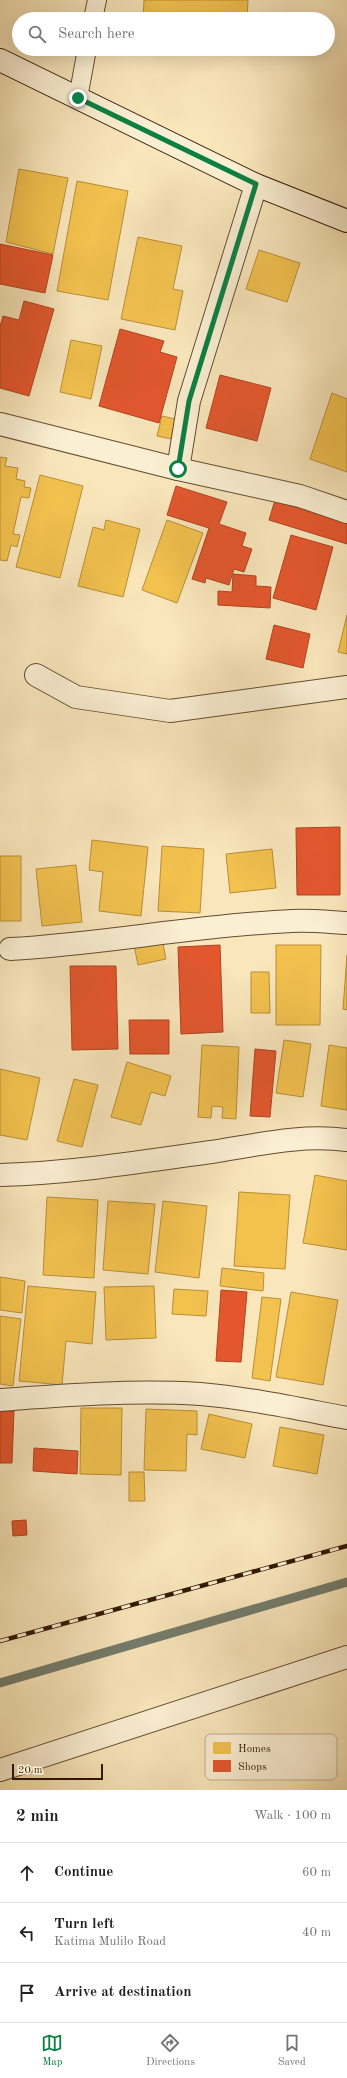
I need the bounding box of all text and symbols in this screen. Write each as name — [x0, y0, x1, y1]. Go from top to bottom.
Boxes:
search box — [12, 12, 335, 56]
icon: search — [26, 23, 48, 45]
text: Search here — [58, 27, 135, 42]
route end — [69, 89, 87, 107]
route start — [169, 460, 187, 478]
legend — [205, 1734, 337, 1780]
text: Homes — [238, 1744, 271, 1755]
scale bar — [12, 1762, 103, 1781]
text: Shops — [238, 1762, 267, 1773]
text: 20 m — [18, 1765, 43, 1776]
text: 2 min — [16, 1808, 59, 1825]
text: Walk · 100 m — [254, 1809, 331, 1822]
icon: ahead — [16, 1862, 38, 1884]
text: Continue — [54, 1865, 113, 1880]
text: 60 m — [302, 1866, 331, 1879]
text: Turn left — [54, 1917, 114, 1932]
icon: left — [16, 1922, 38, 1944]
text: 40 m — [302, 1926, 331, 1939]
text: Katima Mulilo Road — [54, 1935, 166, 1948]
icon: arrive — [16, 1982, 38, 2004]
text: Arrive at destination — [54, 1985, 192, 2000]
tab: Map — [41, 2032, 63, 2070]
tab: Directions — [146, 2032, 195, 2070]
tab: Saved — [278, 2032, 306, 2070]

